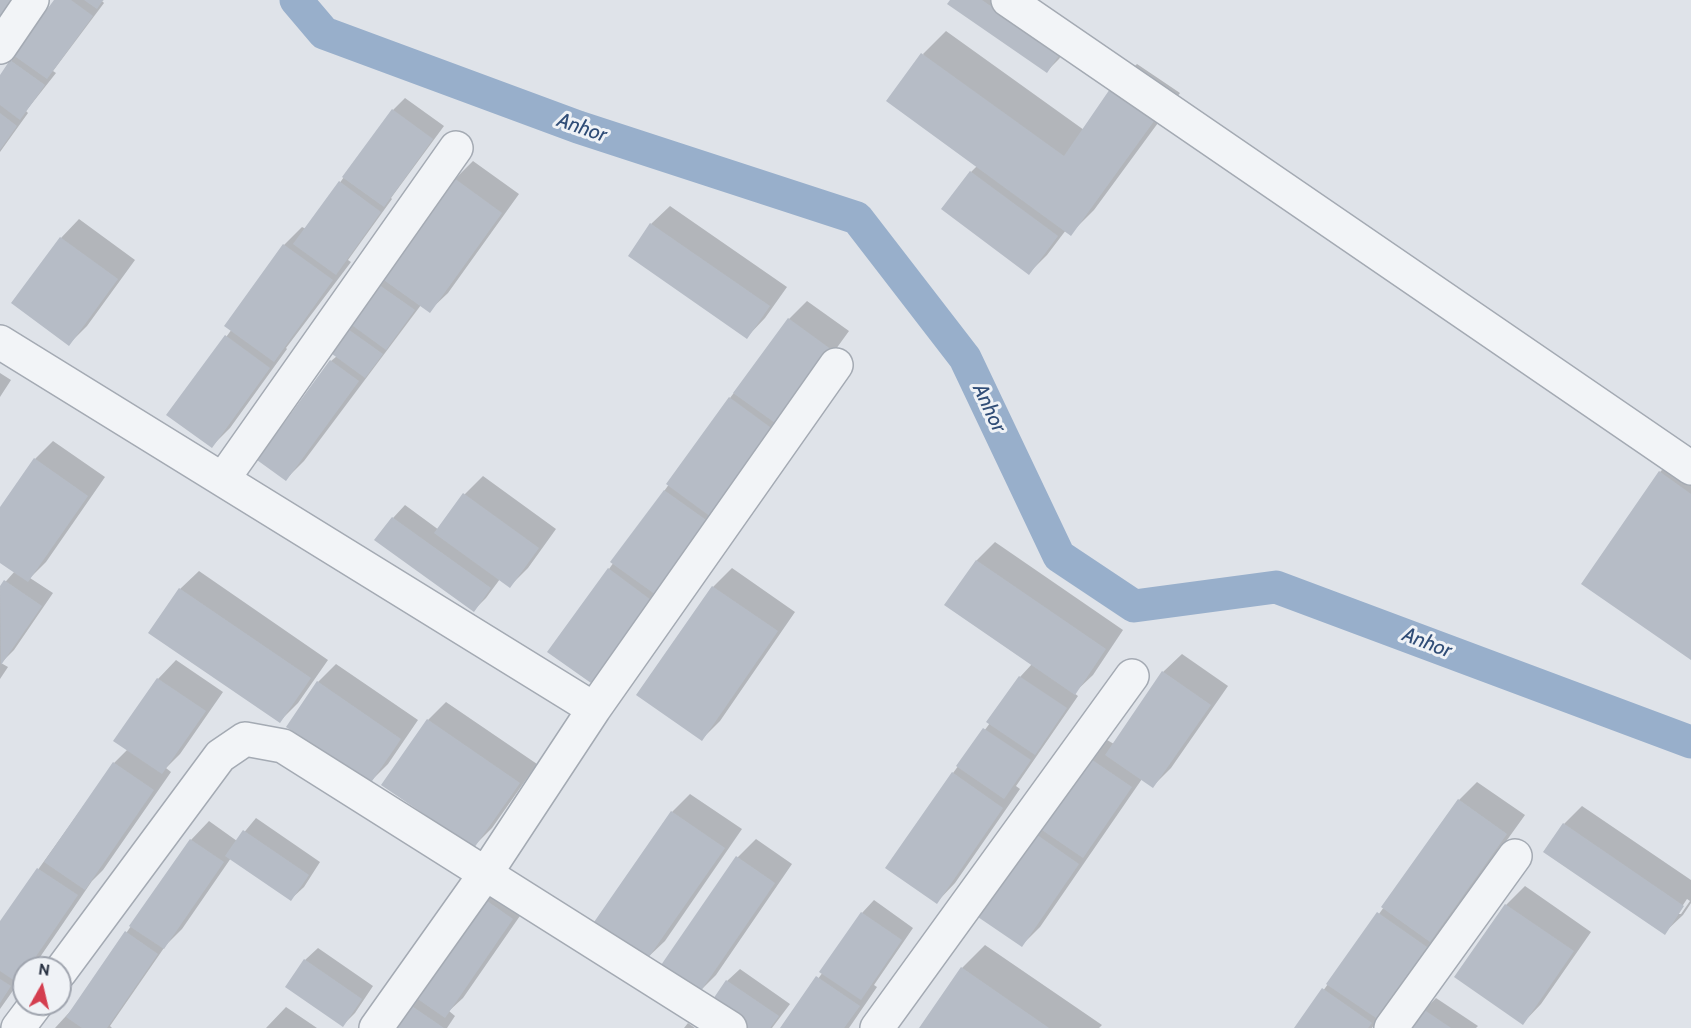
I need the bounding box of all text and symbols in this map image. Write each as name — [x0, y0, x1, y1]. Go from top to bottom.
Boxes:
water label: Anhor — [554, 108, 610, 148]
water label: Anhor — [967, 380, 1011, 436]
water label: Anhor — [1399, 622, 1455, 664]
north arrow — [12, 956, 72, 1016]
text: N — [37, 959, 51, 980]

